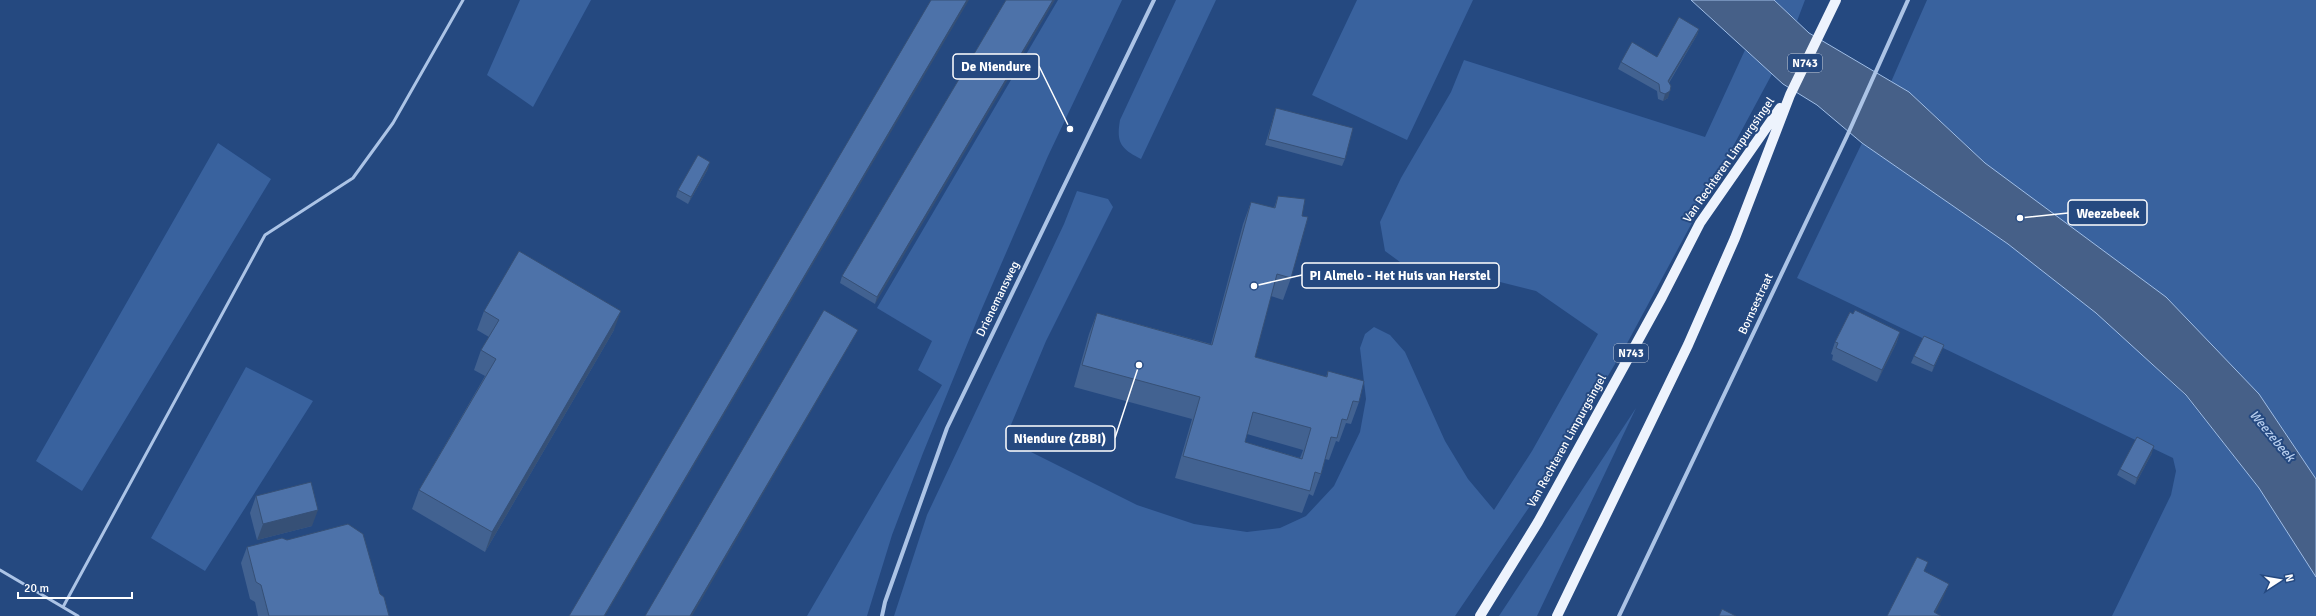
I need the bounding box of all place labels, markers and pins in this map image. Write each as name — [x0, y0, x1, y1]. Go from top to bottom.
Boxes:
callout: De Niendure — [953, 54, 1039, 79]
callout: Weezebeek — [2068, 200, 2147, 225]
callout: PI Almelo - Het Huis van Herstel — [1302, 263, 1499, 288]
callout: Niendure (ZBBI) — [1006, 426, 1115, 451]

